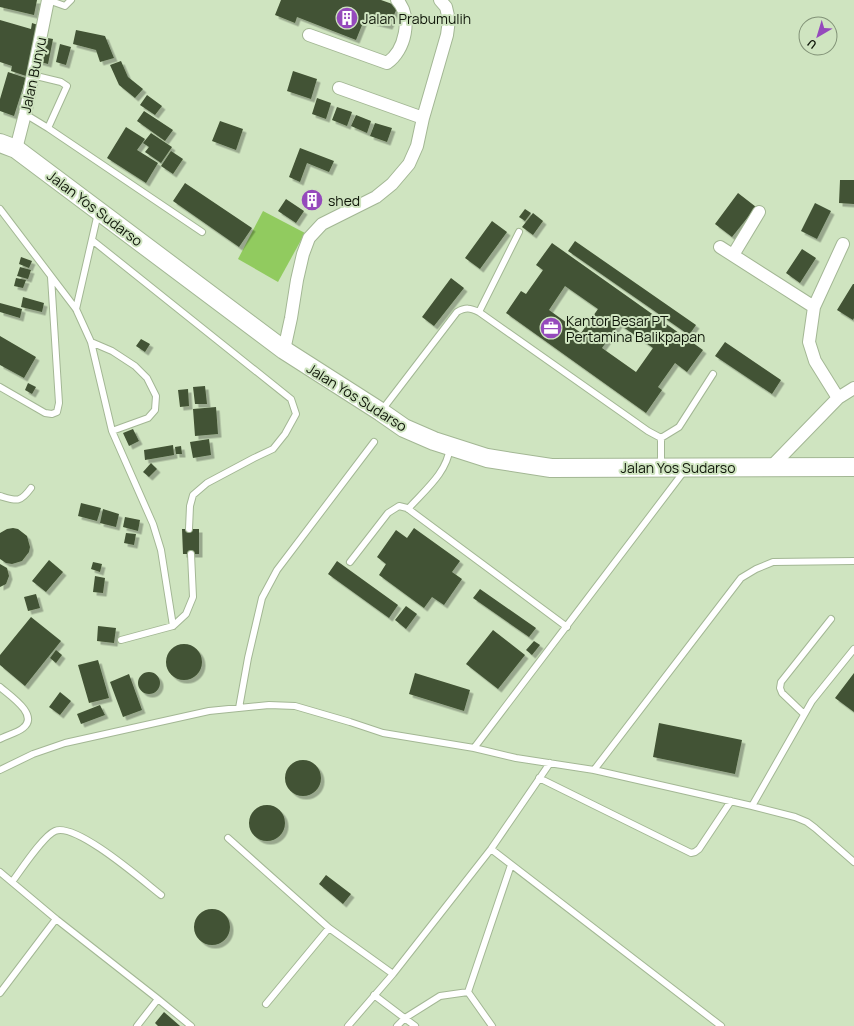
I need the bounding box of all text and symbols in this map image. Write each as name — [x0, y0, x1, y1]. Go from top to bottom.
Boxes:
building icon: Jalan Prabumulih — [334, 5, 360, 31]
place label: Jalan Prabumulih — [362, 9, 471, 28]
north arrow — [798, 16, 838, 56]
street label: Jalan Bunyu — [16, 35, 50, 115]
text: U — [804, 36, 819, 53]
street label: Jalan Yos Sudarso — [43, 166, 147, 250]
building icon: shed — [299, 187, 325, 213]
place label: shed — [328, 191, 360, 210]
place label: Kantor Besar PT Pertamina Balikpapan — [566, 311, 705, 346]
office icon: Kantor Besar PT Pertamina Balikpapan — [538, 315, 564, 341]
street label: Jalan Yos Sudarso — [303, 359, 411, 435]
street label: Jalan Yos Sudarso — [621, 458, 735, 477]

